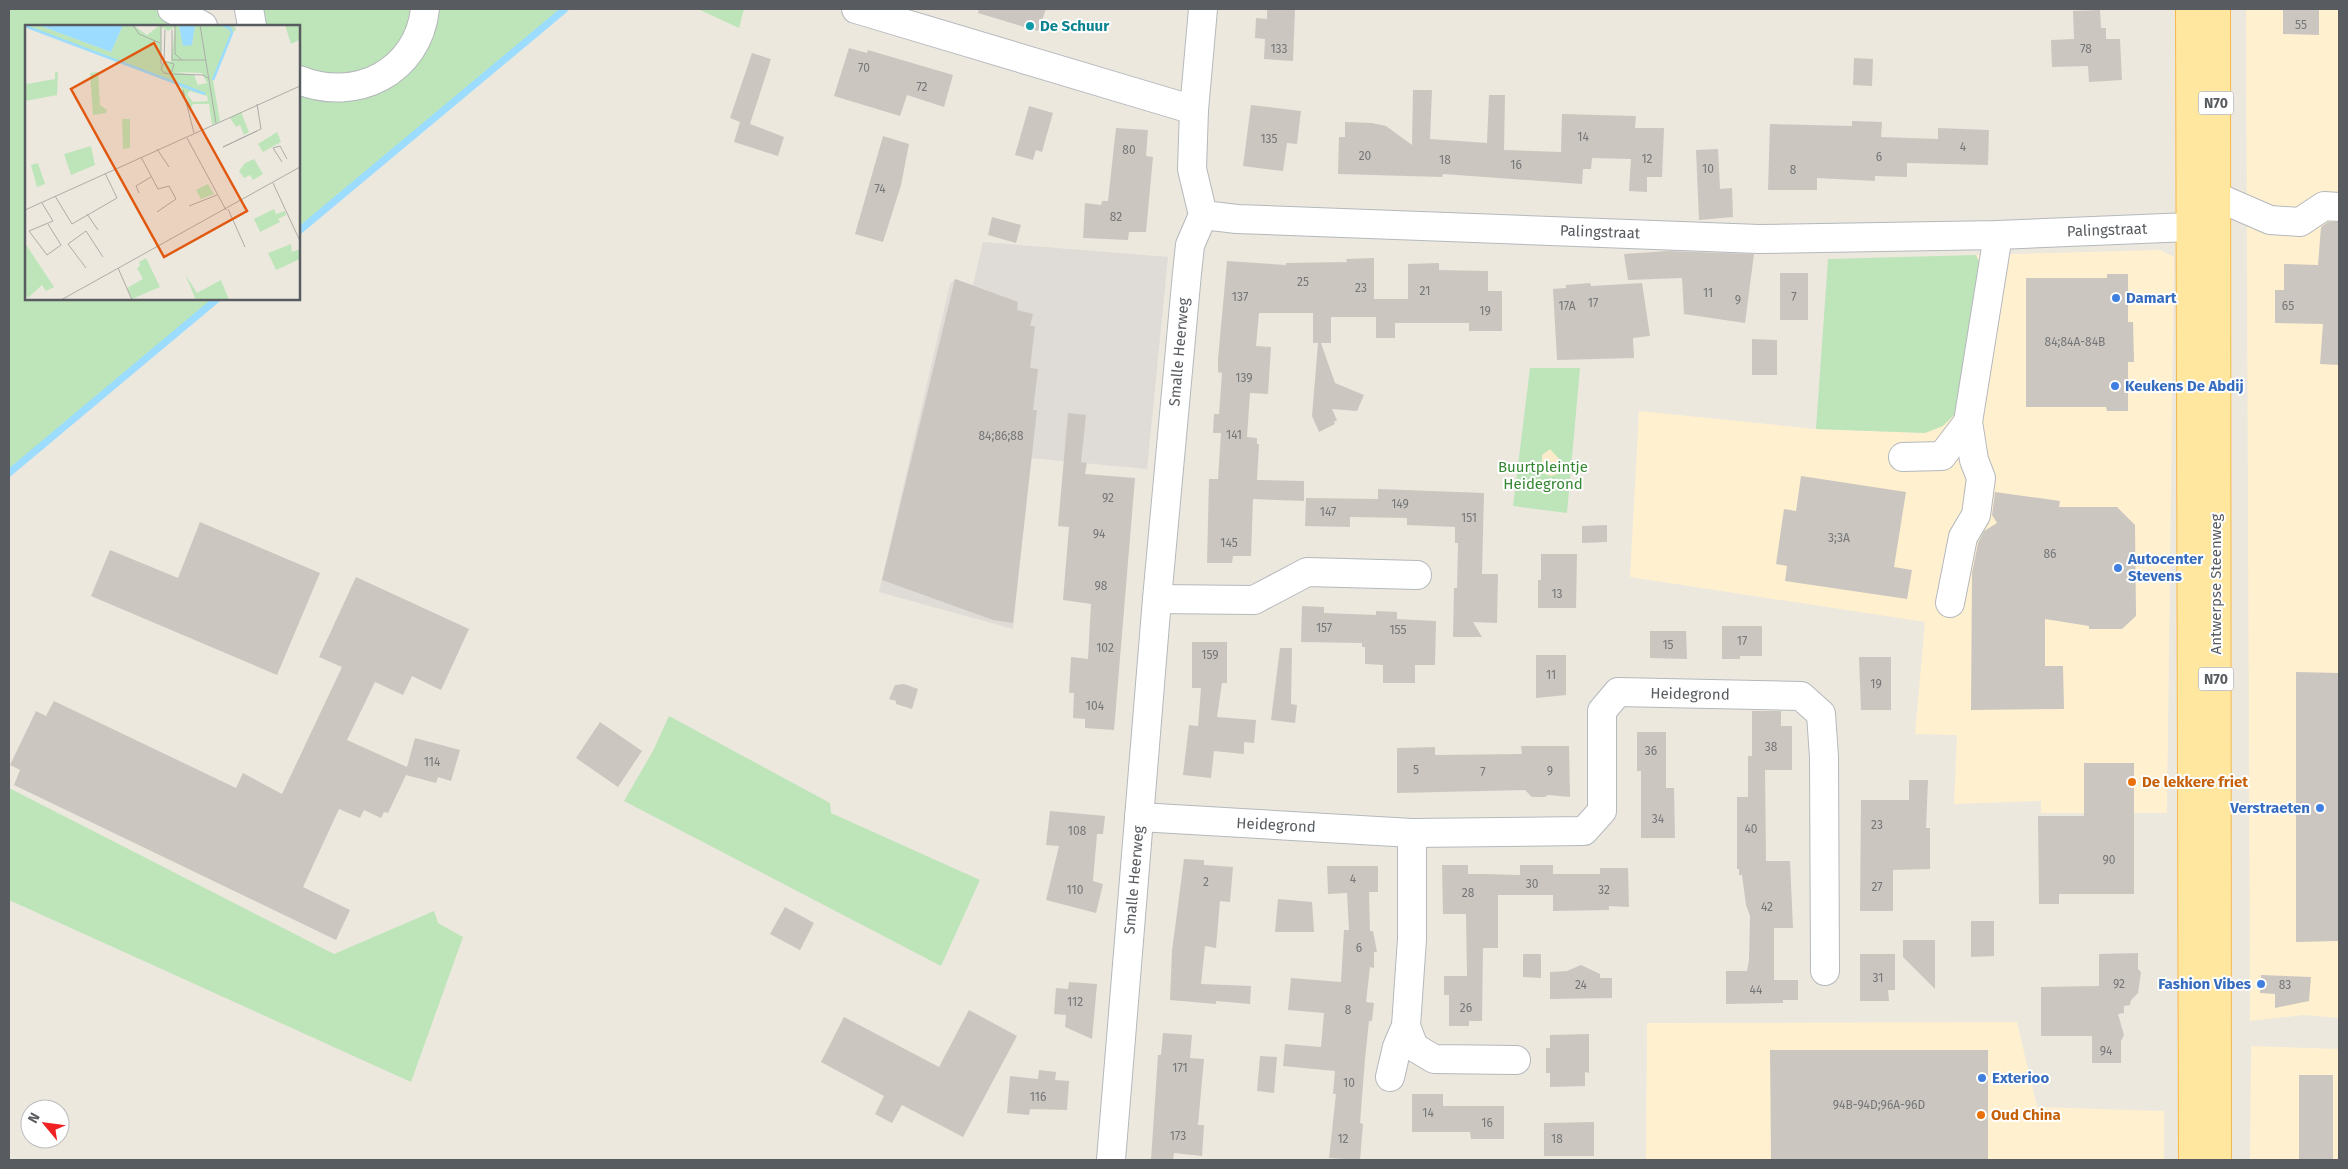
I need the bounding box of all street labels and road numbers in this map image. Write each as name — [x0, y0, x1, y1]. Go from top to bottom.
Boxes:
road number: N70 — [2198, 92, 2234, 115]
street label: Palingstraat — [2067, 220, 2148, 240]
street label: Palingstraat — [1560, 222, 1641, 242]
street label: Smalle Heerweg — [1165, 297, 1193, 407]
street label: Antwerpse Steenweg — [2207, 513, 2225, 654]
road number: N70 — [2198, 668, 2234, 691]
street label: Heidegrond — [1650, 684, 1730, 704]
street label: Heidegrond — [1236, 814, 1316, 836]
street label: Smalle Heerweg — [1120, 825, 1148, 935]

